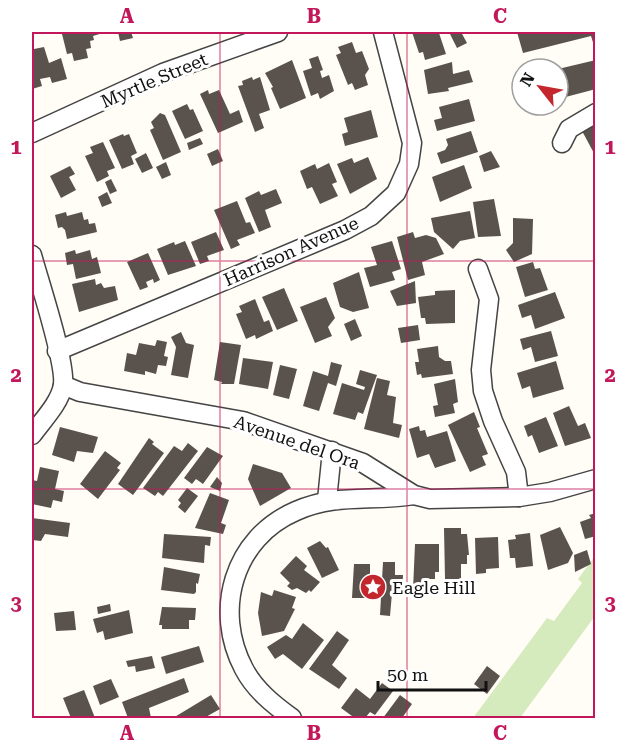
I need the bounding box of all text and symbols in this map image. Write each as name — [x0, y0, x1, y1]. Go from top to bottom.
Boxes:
text: A — [120, 4, 135, 28]
text: B — [307, 4, 321, 28]
text: C — [493, 4, 507, 28]
street label: Myrtle Street — [98, 48, 211, 112]
north arrow — [510, 57, 570, 117]
text: N — [516, 69, 539, 90]
text: 1 — [10, 135, 22, 159]
text: 1 — [604, 135, 616, 159]
street label: Harrison Avenue — [220, 212, 362, 290]
text: 2 — [10, 363, 22, 387]
text: 2 — [604, 363, 616, 387]
street label: Avenue del Ora — [231, 411, 363, 473]
place icon: Eagle Hill — [358, 572, 388, 602]
place label: Eagle Hill — [392, 577, 476, 598]
text: 3 — [10, 591, 22, 615]
text: 3 — [604, 591, 616, 615]
scale bar — [378, 654, 486, 692]
text: 50 m — [387, 664, 428, 685]
text: A — [120, 721, 135, 745]
text: B — [307, 721, 321, 745]
text: C — [493, 721, 507, 745]

